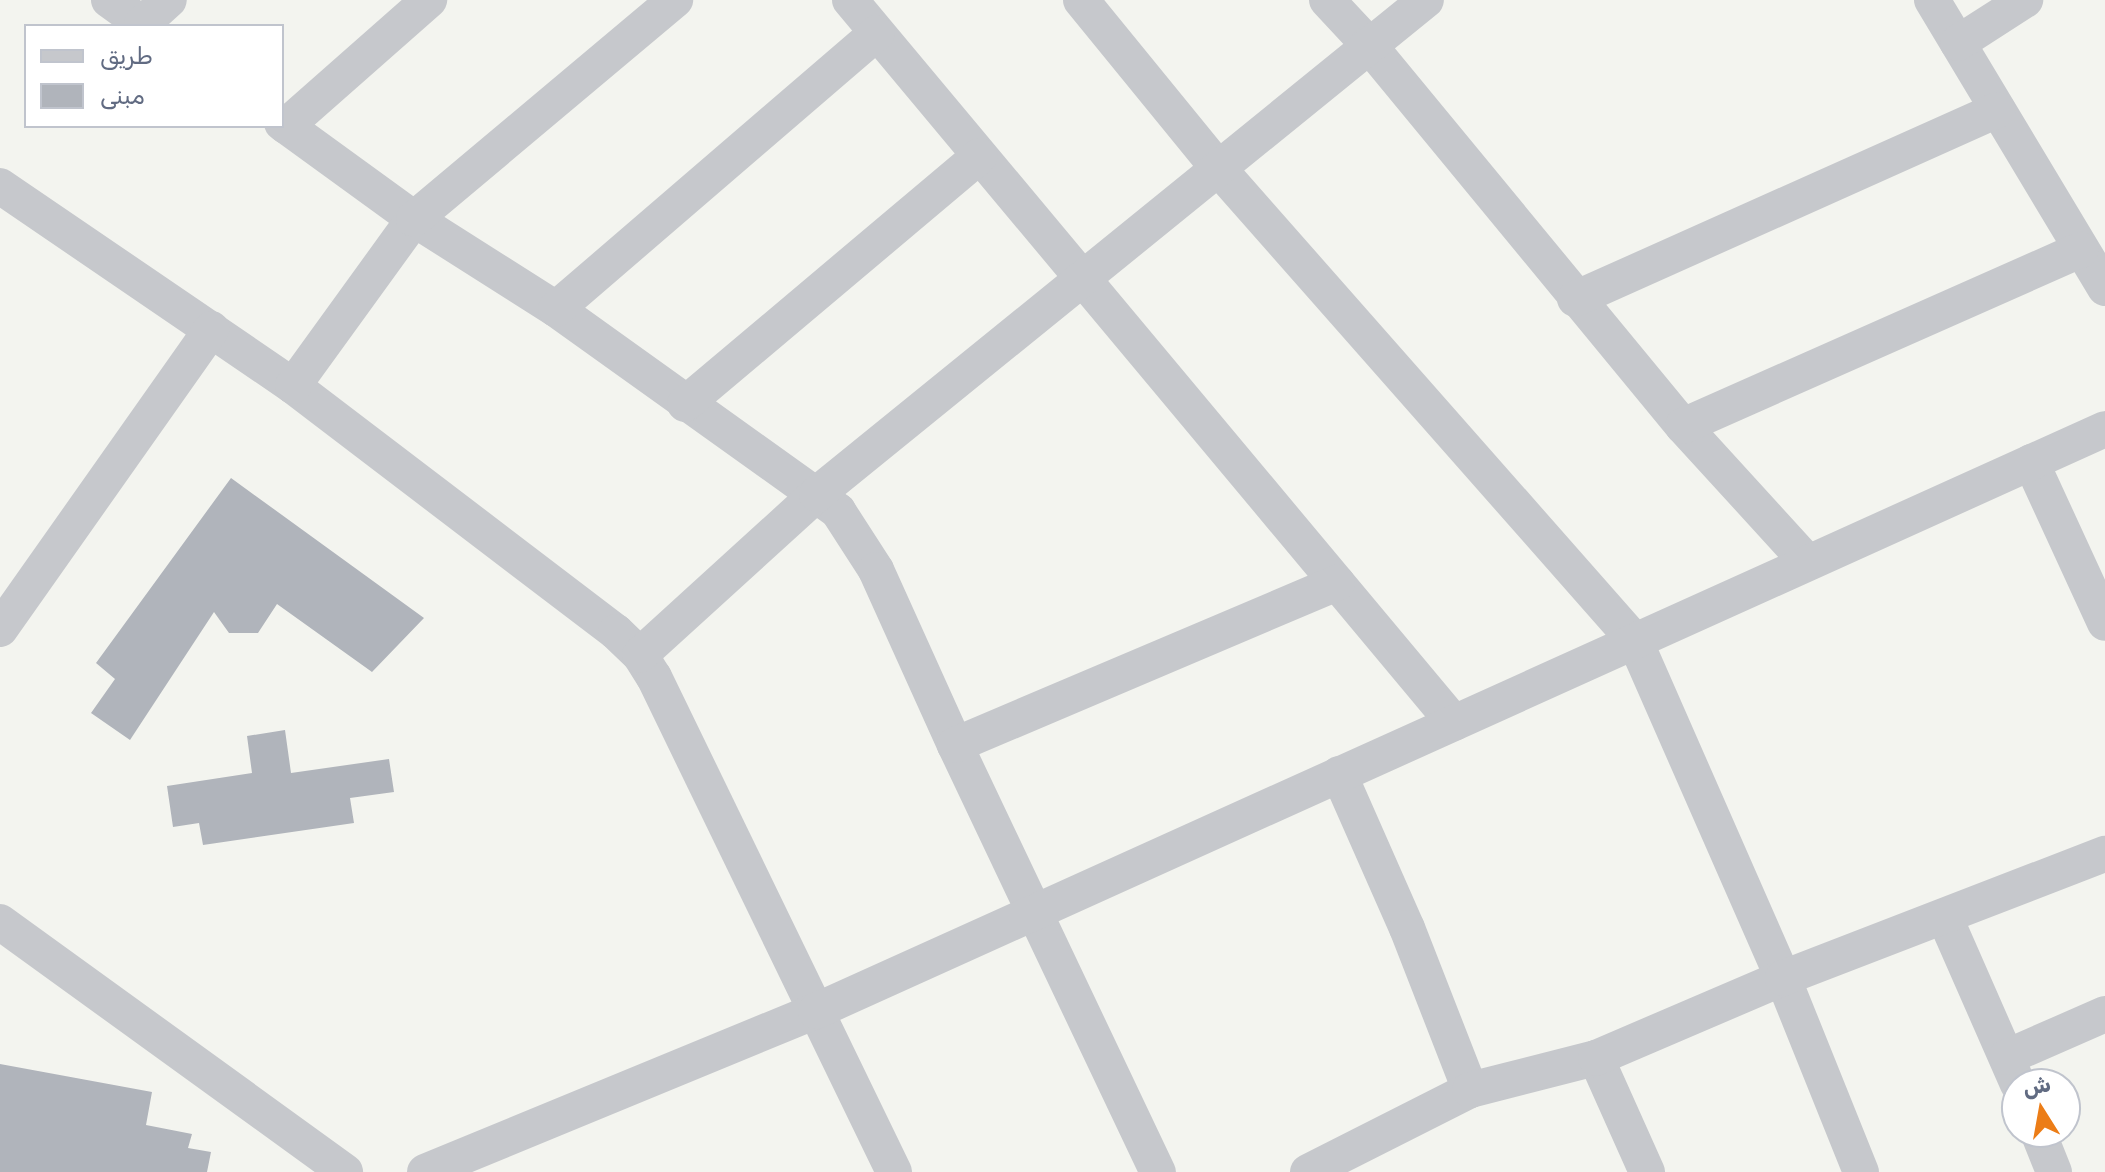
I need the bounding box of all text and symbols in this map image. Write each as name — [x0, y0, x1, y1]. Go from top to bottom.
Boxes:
legend — [24, 24, 284, 128]
text: طريق — [100, 42, 153, 70]
text: مبنى — [100, 82, 145, 110]
north arrow — [2001, 1068, 2081, 1148]
text: ش — [2020, 1070, 2053, 1102]

